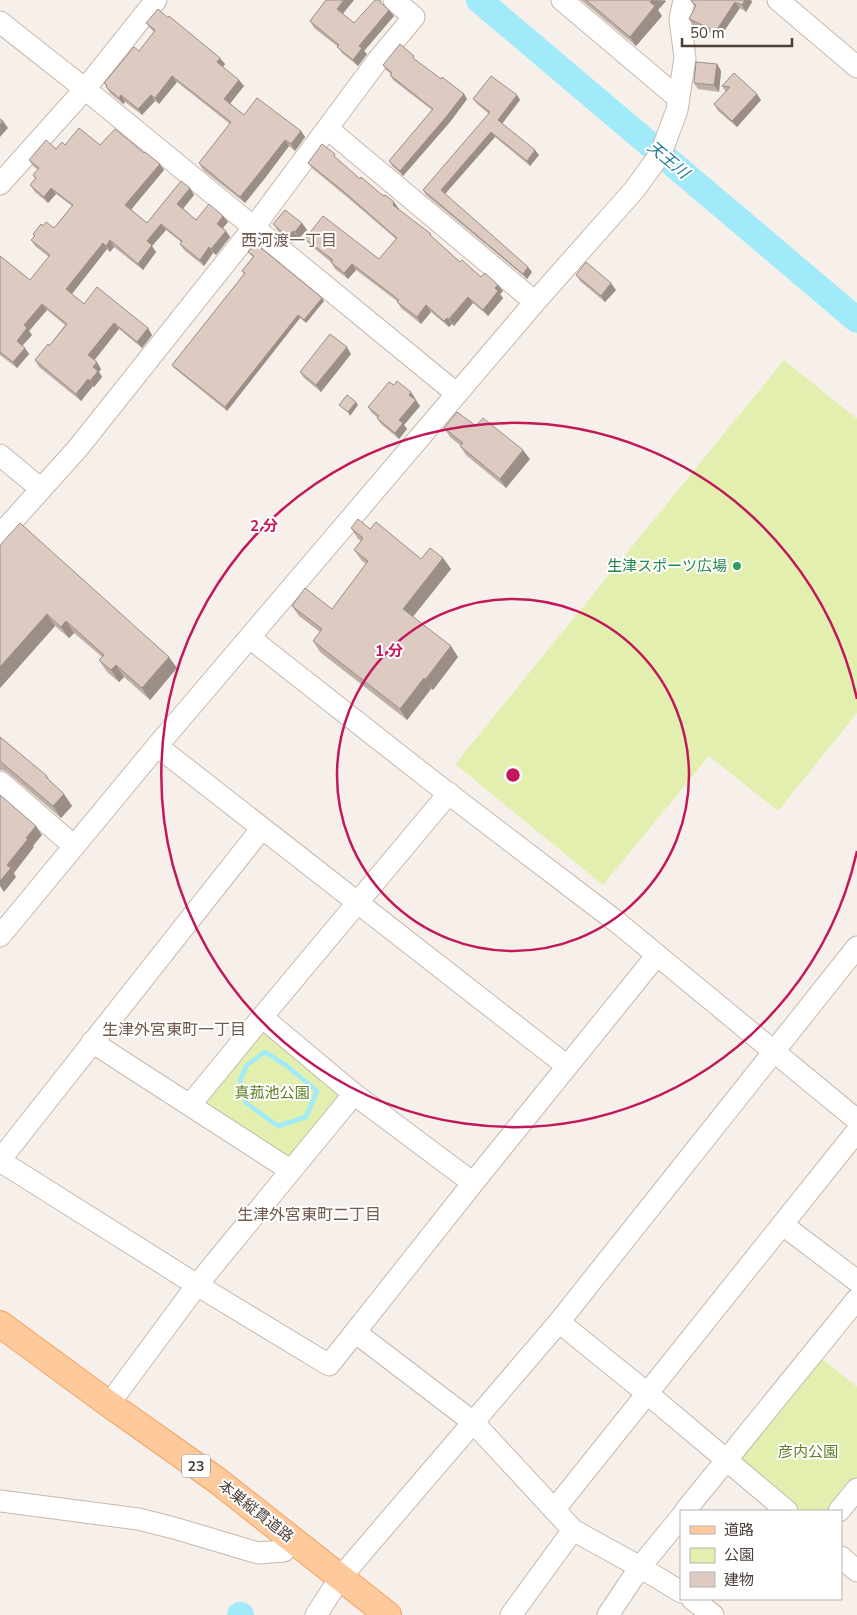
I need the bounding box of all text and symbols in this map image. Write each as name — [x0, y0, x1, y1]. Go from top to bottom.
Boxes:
scale bar — [682, 15, 792, 47]
text: 50 m — [690, 23, 725, 43]
water label: 天王川 — [643, 136, 695, 185]
district label: 西河渡一丁目 — [241, 230, 337, 252]
text: 2 分 — [250, 516, 278, 536]
place label: 生津スポーツ広場 — [607, 556, 727, 576]
marker: 生津スポーツ広場 — [731, 560, 743, 572]
text: 1 分 — [375, 641, 403, 661]
centre of rings — [504, 766, 522, 784]
district label: 生津外宮東町一丁目 — [102, 1019, 246, 1041]
park label: 真菰池公園 — [234, 1083, 310, 1103]
district label: 生津外宮東町二丁目 — [237, 1204, 381, 1226]
park label: 彦内公園 — [778, 1442, 838, 1462]
road number: 23 — [182, 1454, 210, 1478]
street label: 本巣縦貫道路 — [214, 1475, 298, 1547]
legend — [680, 1510, 842, 1600]
text: 道路 — [724, 1520, 754, 1540]
text: 公園 — [724, 1545, 754, 1565]
text: 建物 — [724, 1570, 754, 1590]

